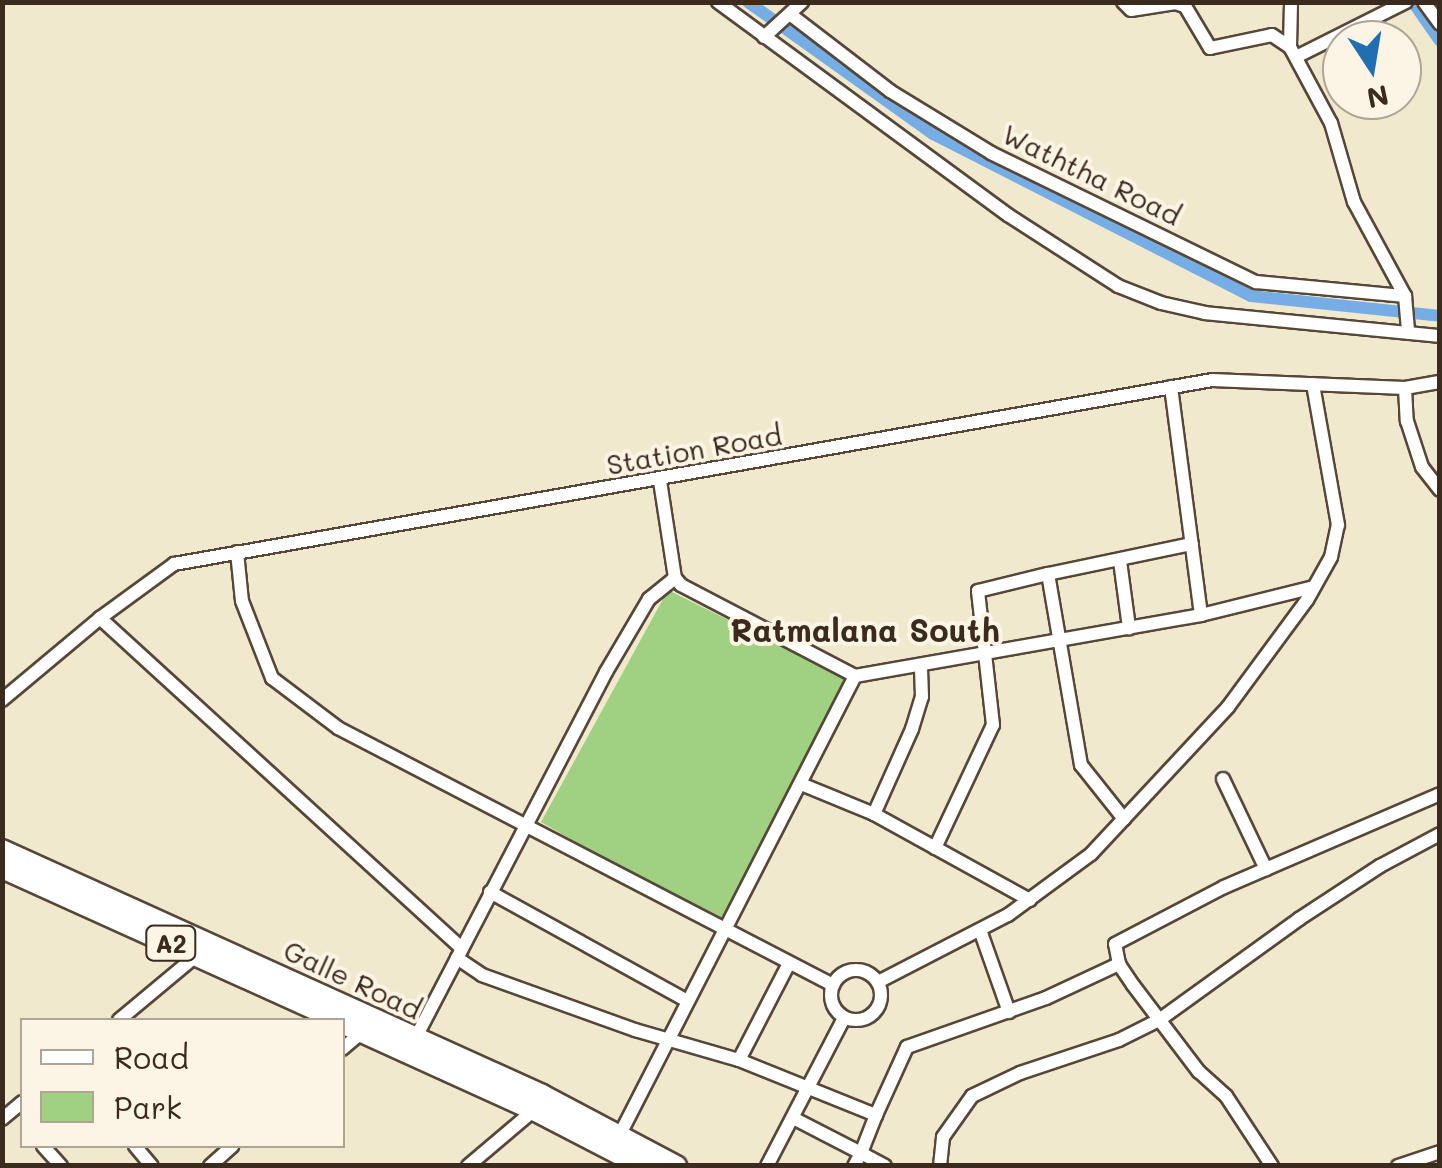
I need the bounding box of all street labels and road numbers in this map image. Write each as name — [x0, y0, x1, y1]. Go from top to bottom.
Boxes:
street label: Waththa Road — [997, 116, 1187, 232]
street label: Station Road — [604, 417, 784, 481]
road number: A2 — [144, 923, 198, 963]
street label: Galle Road — [279, 932, 427, 1026]

